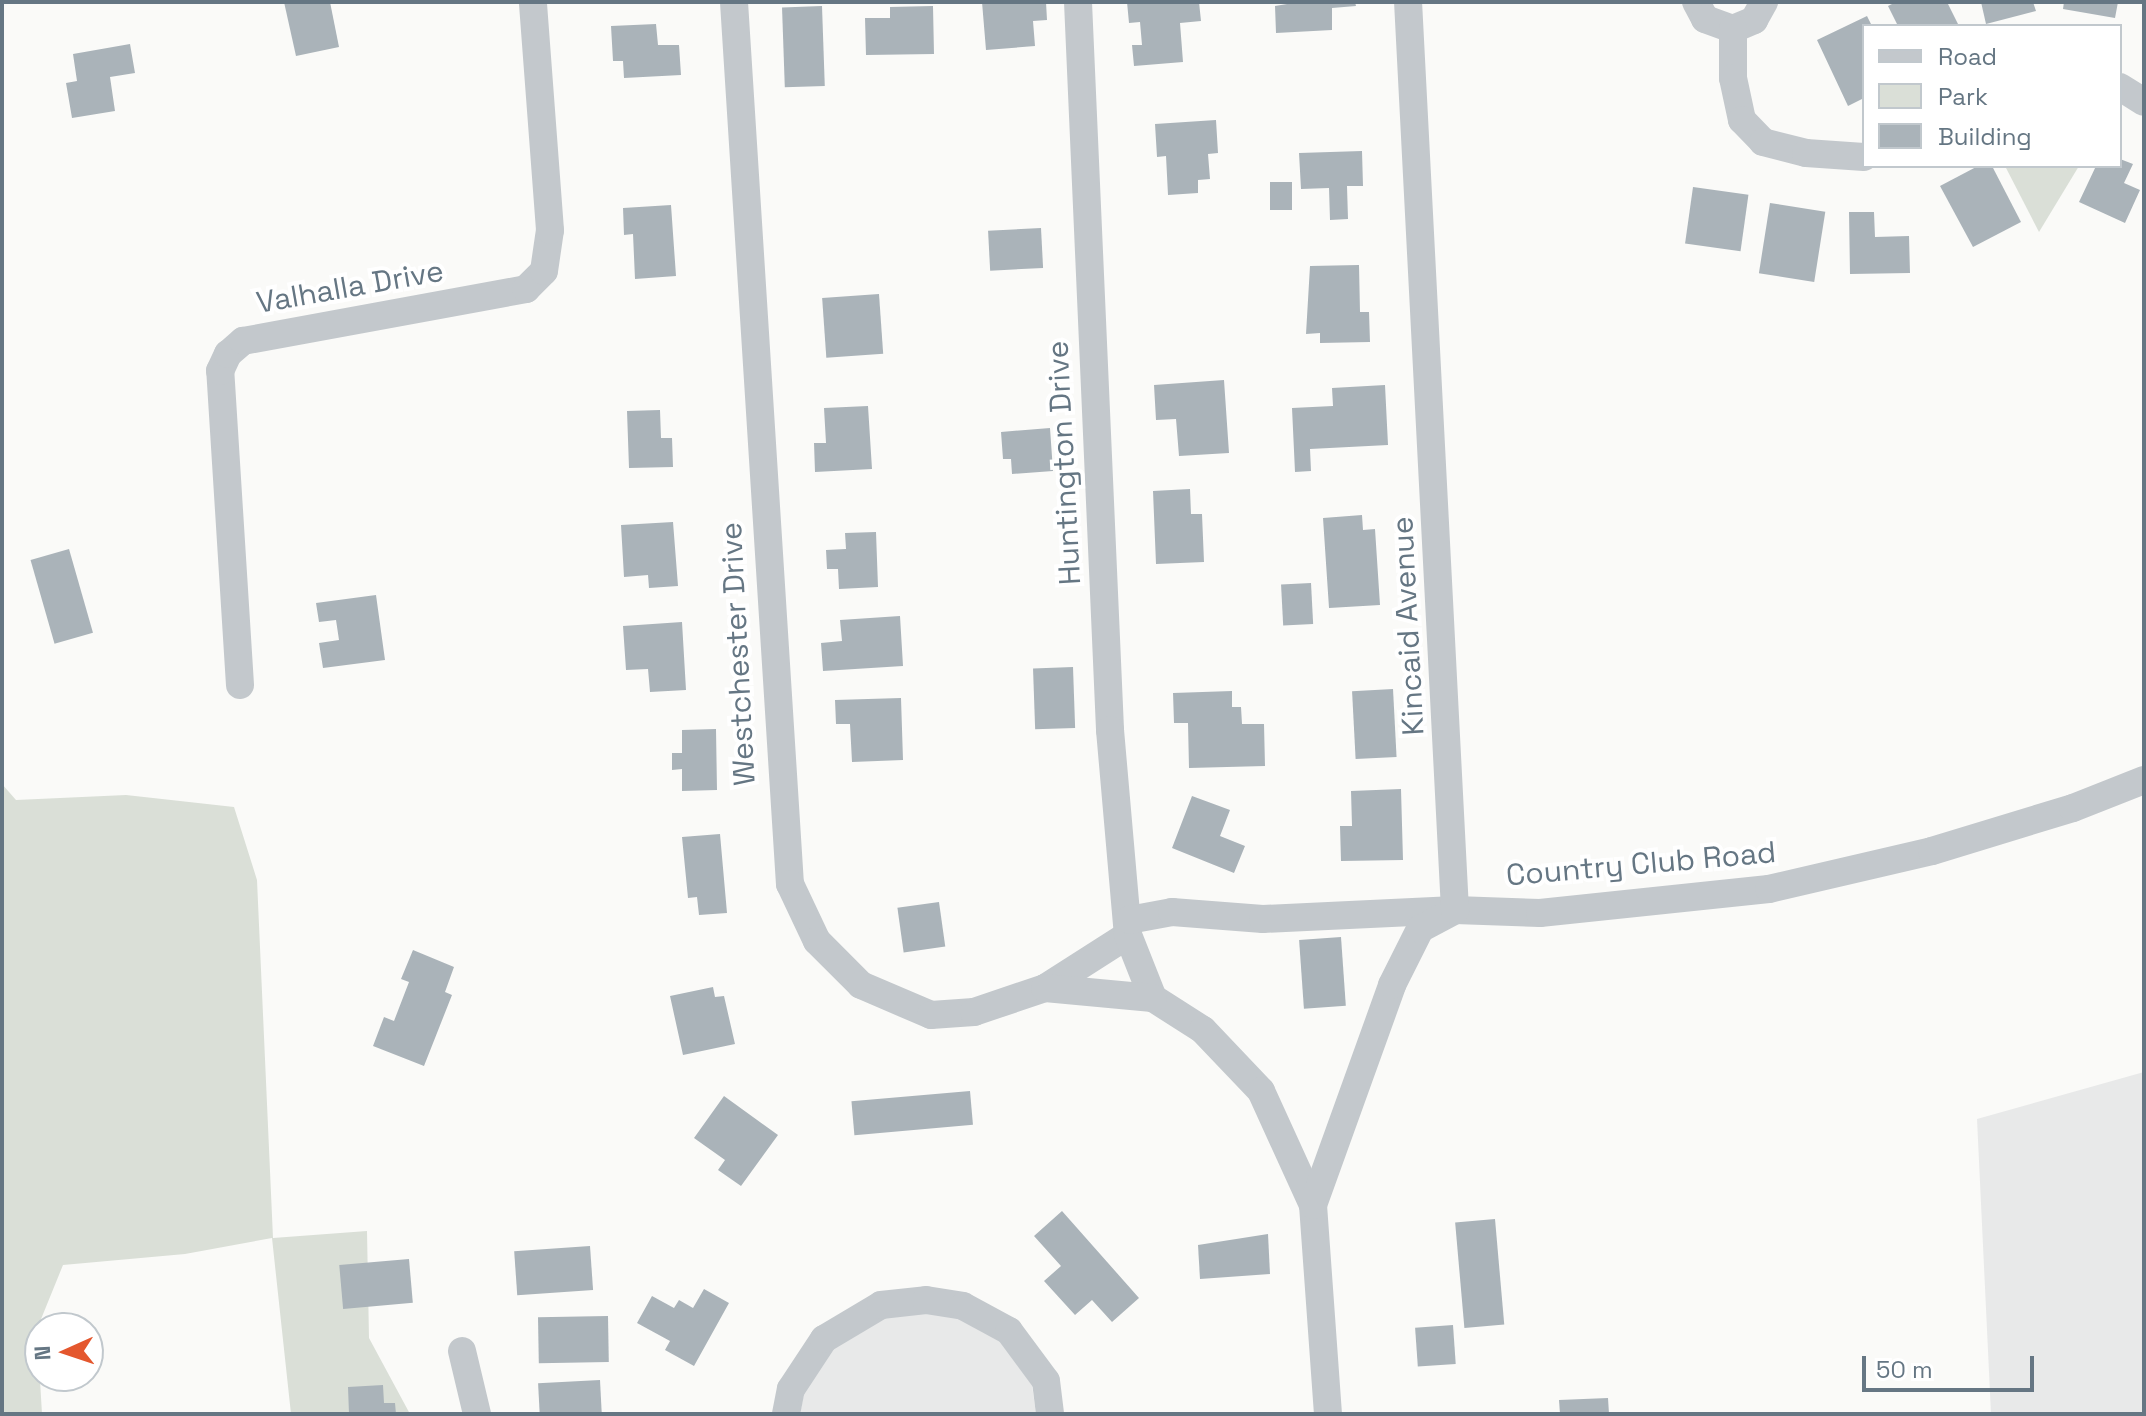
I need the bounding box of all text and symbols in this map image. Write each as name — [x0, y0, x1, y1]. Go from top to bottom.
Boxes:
legend — [1862, 24, 2122, 168]
text: Road — [1938, 41, 1997, 72]
text: Park — [1938, 81, 1988, 112]
text: Building — [1938, 121, 2032, 152]
street label: Valhalla Drive — [254, 253, 446, 321]
street label: Huntington Drive — [1040, 340, 1088, 586]
street label: Kincaid Avenue — [1384, 515, 1432, 737]
street label: Westchester Drive — [713, 521, 763, 787]
street label: Country Club Road — [1504, 834, 1778, 894]
north arrow — [24, 1312, 104, 1392]
scale bar — [1866, 1340, 2038, 1390]
text: N — [28, 1345, 56, 1361]
text: 50 m — [1876, 1354, 1933, 1385]

